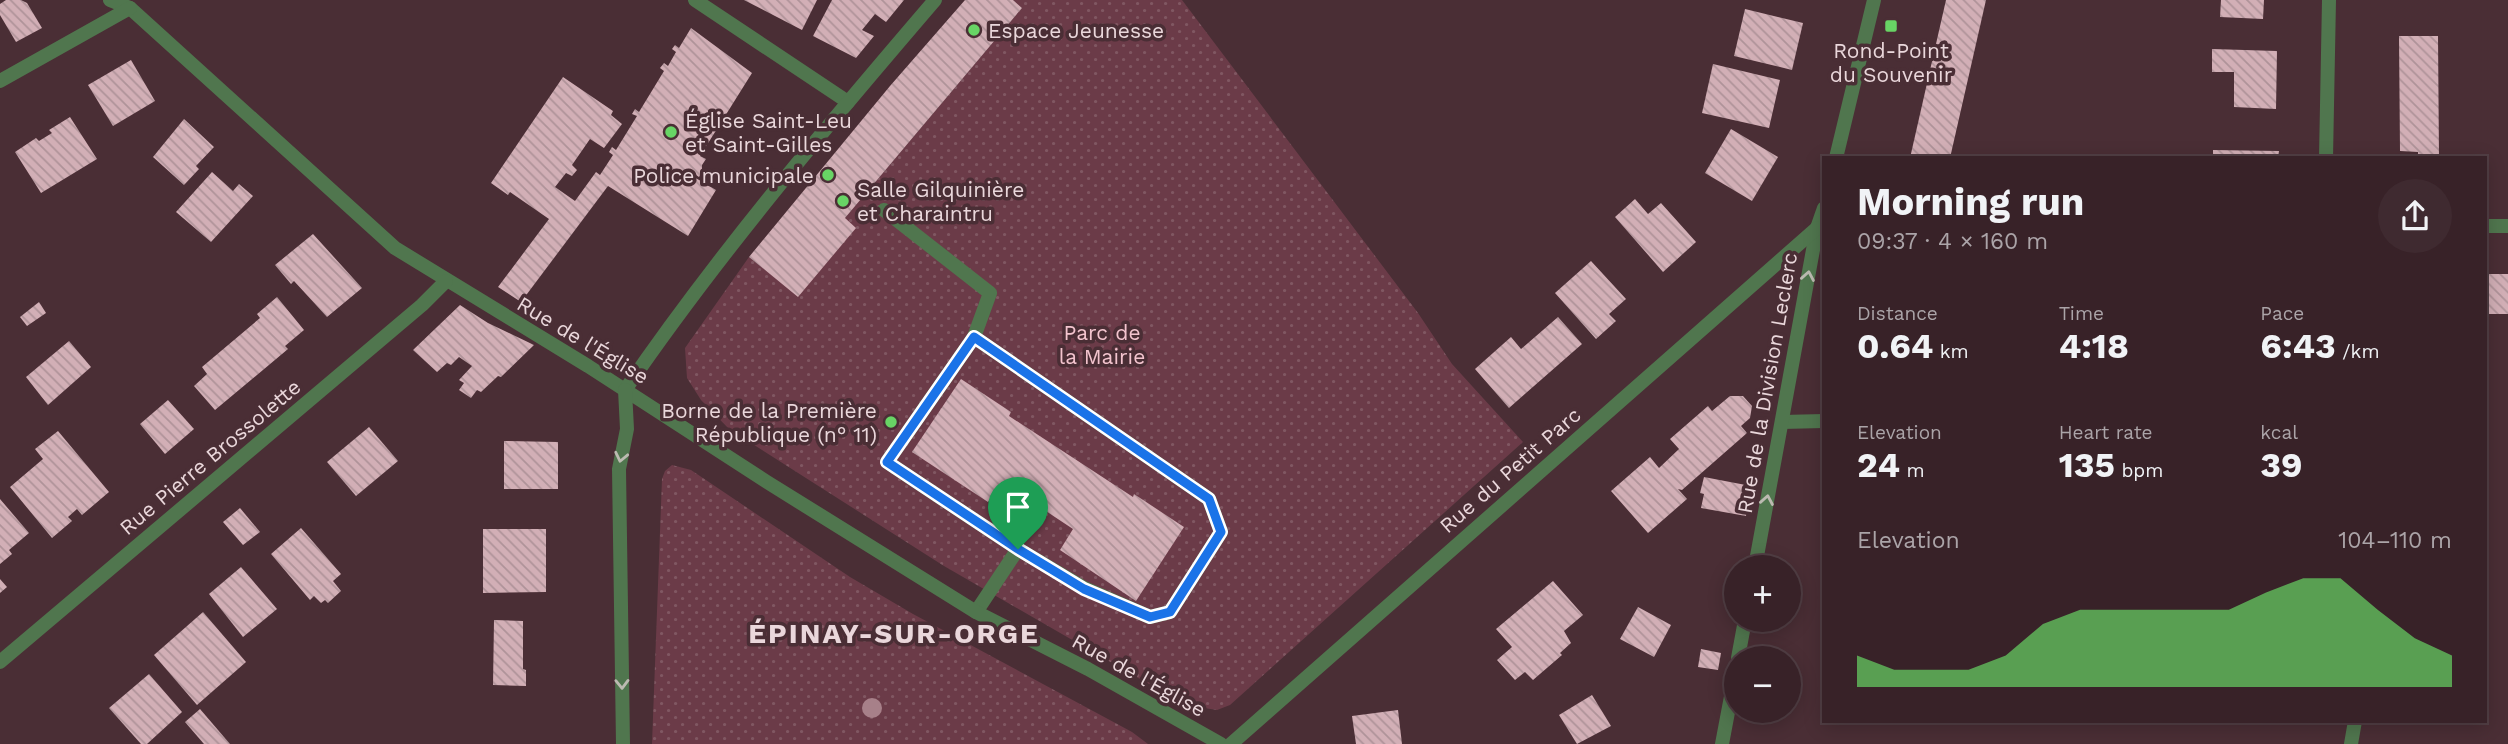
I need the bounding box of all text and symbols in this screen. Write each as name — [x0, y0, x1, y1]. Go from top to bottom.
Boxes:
place label: Espace Jeunesse — [988, 18, 1164, 43]
marker: Rond-Point du Souvenir — [1883, 18, 1899, 34]
marker: Espace Jeunesse — [966, 22, 982, 38]
place label: Rond-Point du Souvenir — [1830, 38, 1953, 87]
place label: Église Saint-Leu et Saint-Gilles — [685, 108, 852, 157]
marker: Église Saint-Leu et Saint-Gilles — [663, 124, 679, 140]
place label: Police municipale — [633, 163, 814, 188]
marker: Police municipale — [820, 167, 836, 183]
place label: Salle Gilquinière et Charaintru — [857, 177, 1024, 226]
button: share — [2378, 179, 2452, 253]
text: Morning run — [1857, 180, 2084, 224]
marker: Salle Gilquinière et Charaintru — [835, 193, 851, 209]
text: 09:37 · 4 × 160 m — [1857, 228, 2048, 255]
street label: Rue de la Division Leclerc — [1732, 251, 1802, 515]
one-way arrow — [1800, 270, 1815, 282]
street label: Rue de l'Église — [513, 291, 653, 389]
text: Distance — [1857, 302, 1938, 325]
text: Time — [2059, 302, 2104, 325]
text: Pace — [2260, 302, 2304, 325]
park label: Parc de la Mairie — [1059, 320, 1145, 369]
text: 0.64 — [1857, 325, 1933, 367]
text: 4:18 — [2059, 325, 2129, 367]
text: 6:43 — [2260, 325, 2336, 367]
text: km — [1933, 340, 1969, 363]
text: /km — [2336, 340, 2380, 363]
street label: Rue Pierre Brossolette — [114, 374, 306, 540]
place label: Borne de la Première République (n° 11) — [661, 398, 877, 447]
street label: Rue du Petit Parc — [1434, 402, 1586, 538]
marker: Borne de la Première République (n° 11) — [883, 414, 899, 430]
text: Elevation — [1857, 421, 1942, 444]
text: Heart rate — [2059, 421, 2153, 444]
text: kcal — [2260, 421, 2298, 444]
text: 24 — [1857, 444, 1900, 486]
text: 135 — [2059, 444, 2115, 486]
text: 39 — [2260, 444, 2303, 486]
one-way arrow — [615, 451, 630, 463]
text: m — [1900, 459, 1925, 482]
text: bpm — [2115, 459, 2163, 482]
pin — [988, 477, 1048, 549]
icon: arrive — [999, 488, 1037, 526]
one-way arrow — [1759, 494, 1774, 506]
text: Elevation — [1857, 527, 1960, 554]
text: 104–110 m — [2338, 527, 2452, 554]
map controls — [1724, 555, 1801, 723]
button: + — [1724, 555, 1801, 632]
district label: ÉPINAY-SUR-ORGE — [748, 617, 1040, 650]
street label: Rue de l'Église — [1068, 628, 1210, 722]
button: − — [1724, 646, 1801, 723]
one-way arrow — [614, 680, 630, 690]

